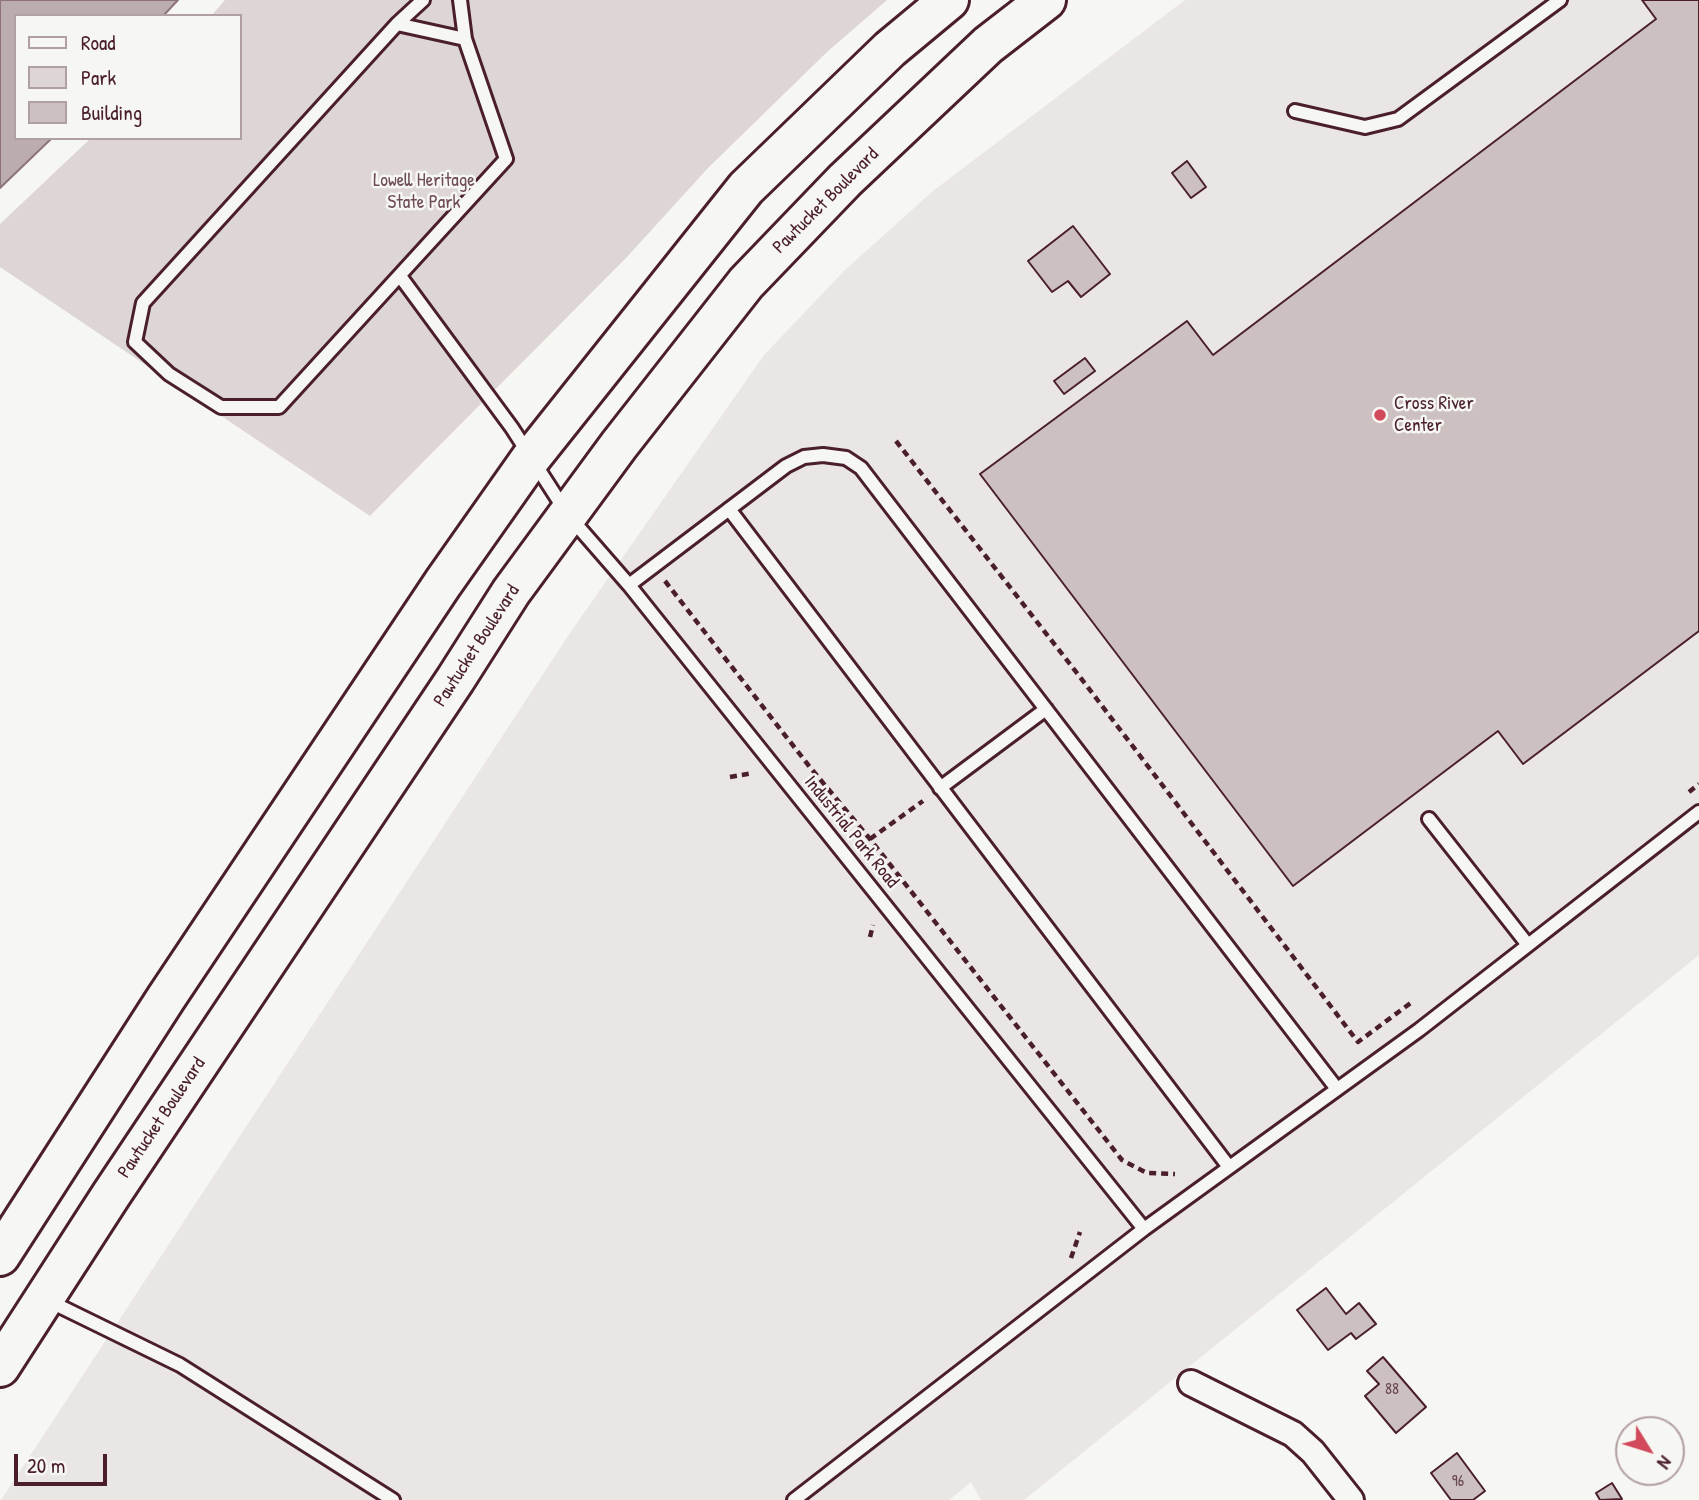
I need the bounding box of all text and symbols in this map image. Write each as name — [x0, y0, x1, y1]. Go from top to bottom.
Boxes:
legend — [14, 14, 242, 140]
text: Road — [81, 28, 115, 57]
text: Park — [81, 63, 116, 92]
text: Building — [81, 98, 142, 127]
street label: Pawtucket Boulevard — [768, 143, 884, 259]
park label: Lowell Heritage State Park — [373, 170, 475, 214]
place label: Cross River Center — [1394, 393, 1474, 437]
marker: Cross River Center — [1372, 407, 1388, 423]
street label: Pawtucket Boulevard — [429, 581, 525, 711]
street label: Industrial Park Road — [799, 771, 903, 893]
street label: Pawtucket Boulevard — [113, 1053, 211, 1183]
house number: 88 — [1385, 1380, 1399, 1400]
north arrow — [1615, 1416, 1685, 1486]
scale bar — [18, 1440, 110, 1484]
text: 20 m — [27, 1451, 65, 1480]
text: N — [1652, 1451, 1678, 1475]
house number: 96 — [1452, 1472, 1464, 1492]

